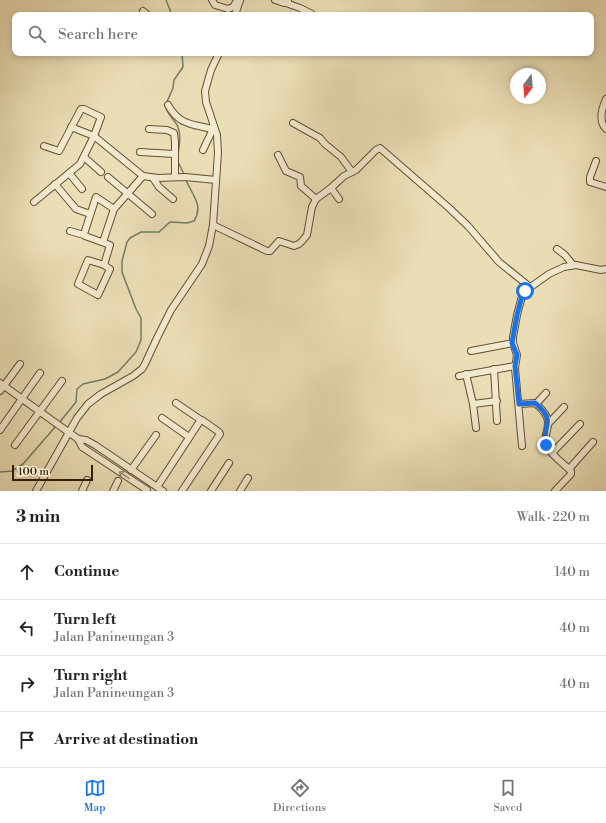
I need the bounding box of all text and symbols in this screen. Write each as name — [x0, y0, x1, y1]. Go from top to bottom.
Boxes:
search box — [12, 12, 594, 56]
icon: search — [26, 23, 48, 45]
text: Search here — [58, 25, 138, 44]
north arrow — [510, 68, 546, 104]
route start — [516, 282, 534, 300]
route end — [537, 436, 555, 454]
scale bar — [12, 463, 93, 482]
text: 100 m — [18, 465, 49, 479]
one-way arrow — [119, 471, 130, 479]
text: 3 min — [16, 506, 60, 528]
text: Walk · 220 m — [517, 509, 590, 525]
icon: ahead — [16, 561, 38, 583]
text: Continue — [54, 562, 119, 581]
text: 140 m — [554, 564, 590, 580]
text: Turn left — [54, 610, 116, 629]
icon: left — [16, 617, 38, 639]
text: 40 m — [560, 620, 590, 636]
text: Jalan Panineungan 3 — [54, 629, 174, 645]
text: Turn right — [54, 666, 128, 685]
icon: right — [16, 673, 38, 695]
text: 40 m — [560, 676, 590, 692]
text: Jalan Panineungan 3 — [54, 685, 174, 701]
icon: arrive — [16, 729, 38, 751]
text: Arrive at destination — [54, 730, 198, 749]
tab: Map — [84, 777, 106, 815]
tab: Directions — [273, 777, 326, 815]
tab: Saved — [493, 777, 522, 815]

